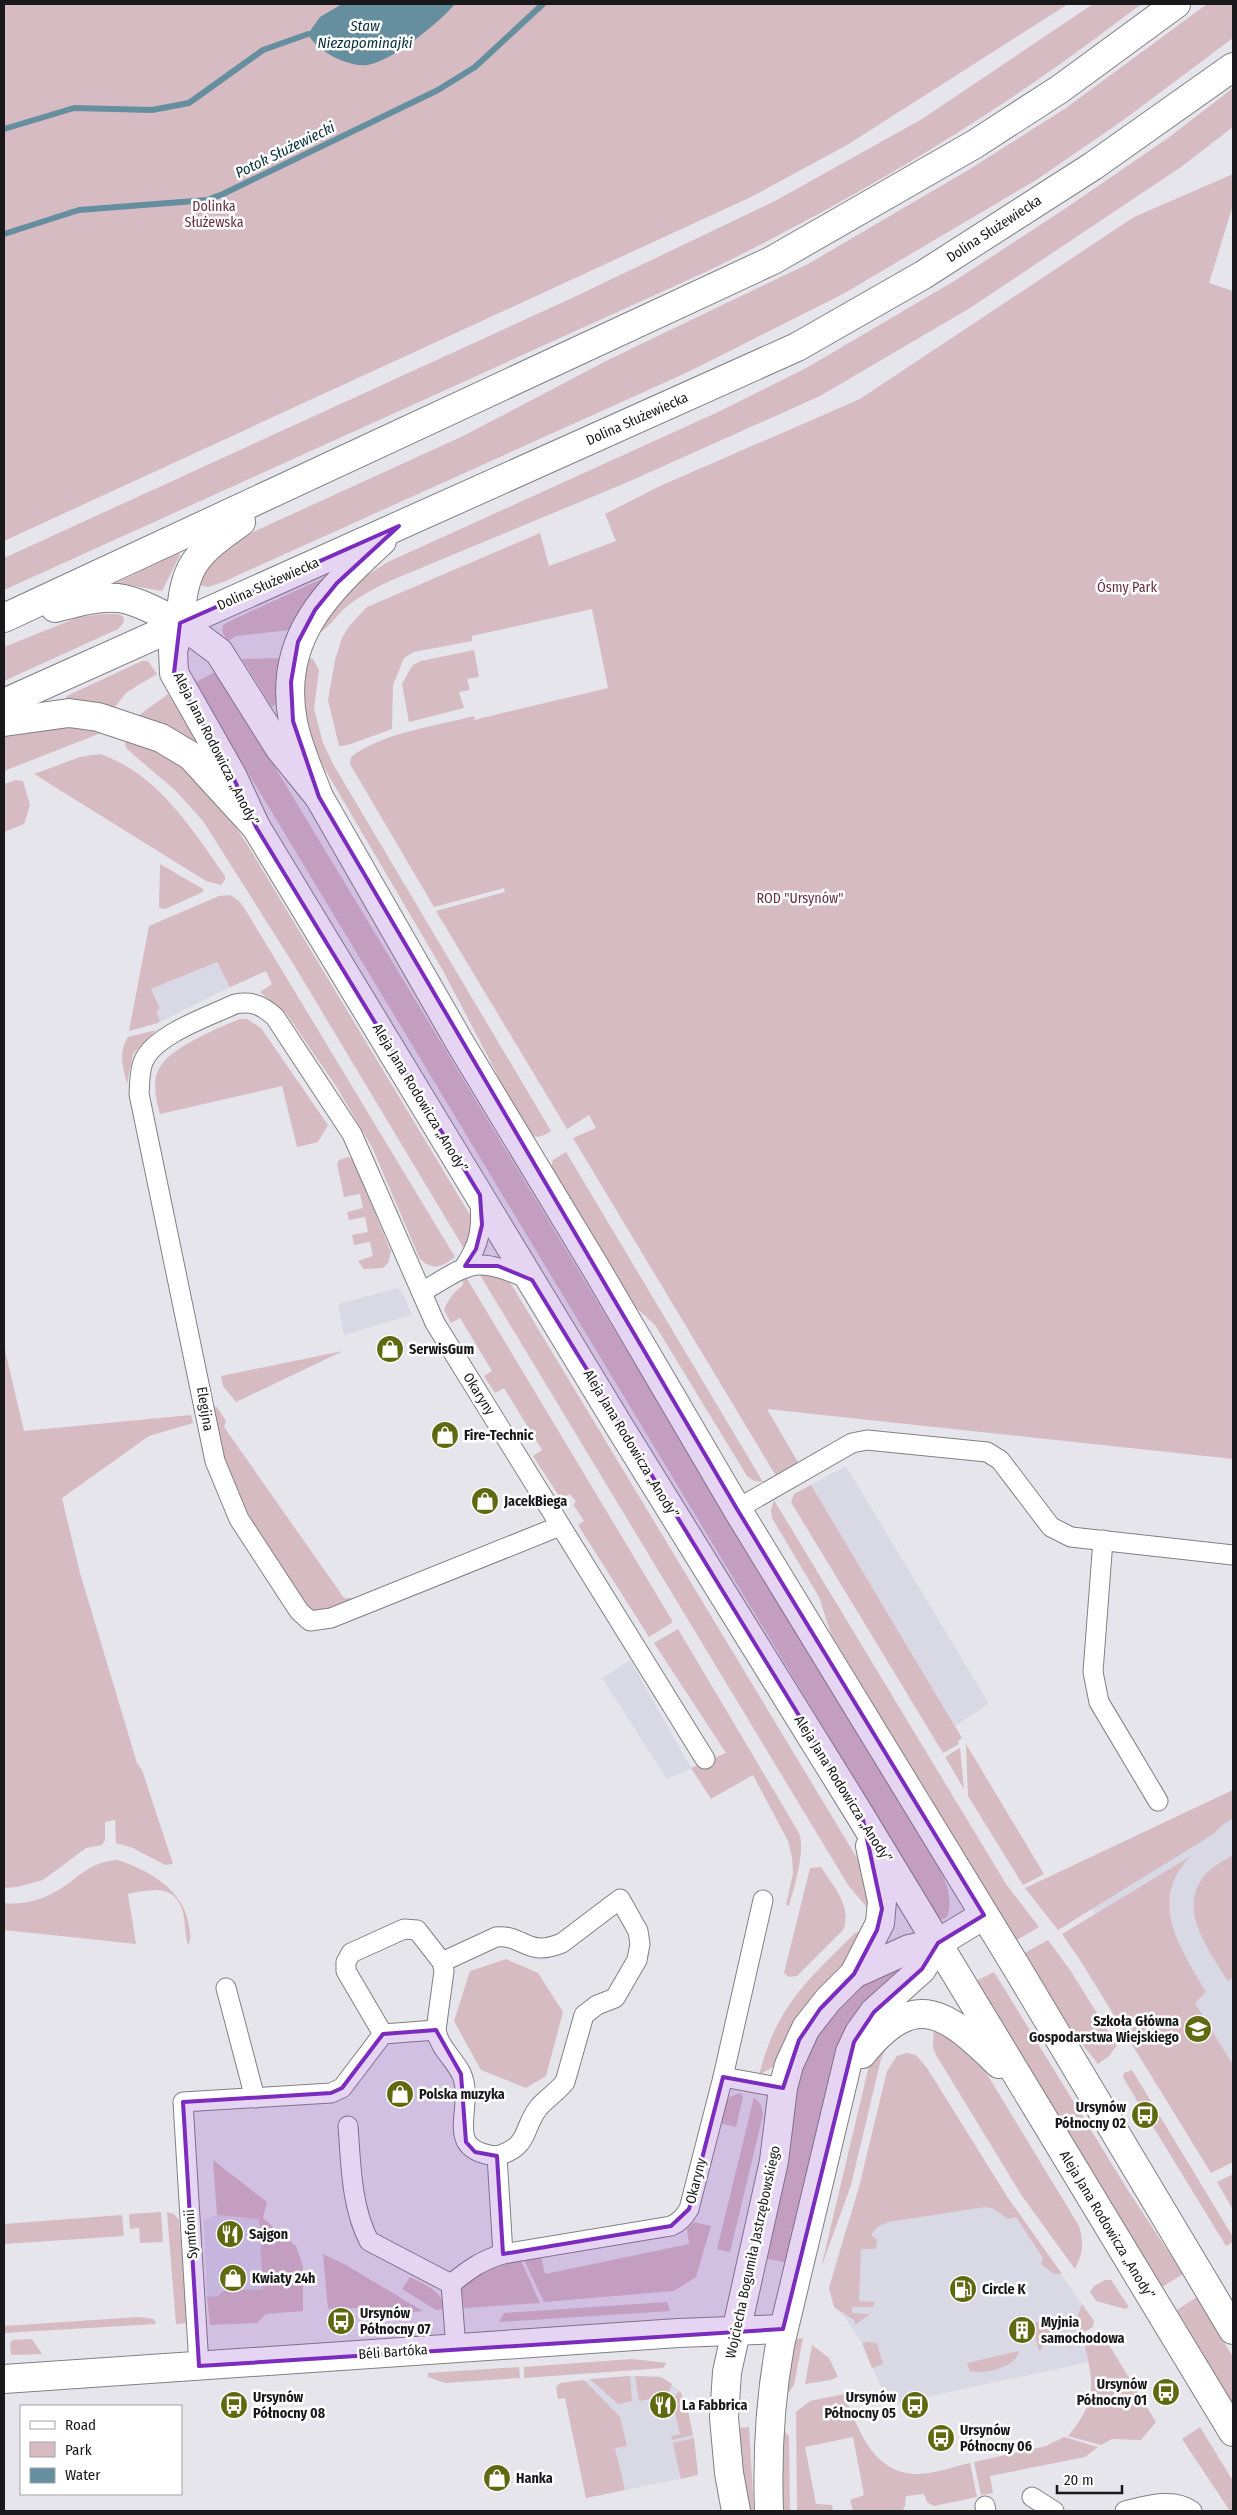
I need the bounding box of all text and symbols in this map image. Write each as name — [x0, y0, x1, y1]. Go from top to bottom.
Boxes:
water label: Staw Niezapominajki — [317, 17, 413, 52]
water label: Potok Służewiecki — [232, 118, 338, 182]
street label: Dolina Służewiecka — [943, 192, 1045, 266]
park label: Dolinka Służewska — [184, 198, 244, 231]
street label: Dolina Służewiecka — [583, 389, 691, 449]
street label: Dolina Służewiecka — [214, 554, 322, 614]
park label: Ósmy Park — [1097, 578, 1157, 596]
street label: Aleja Jana Rodowicza „Anody” — [170, 669, 262, 829]
park label: ROD "Ursynów" — [756, 890, 844, 907]
street label: Aleja Jana Rodowicza „Anody” — [369, 1021, 471, 1175]
shop icon: SerwisGum — [375, 1334, 405, 1364]
place label: SerwisGum — [409, 1341, 474, 1358]
street label: Aleja Jana Rodowicza „Anody” — [580, 1367, 682, 1521]
street label: Okaryny — [459, 1370, 499, 1419]
street label: Elegijna — [193, 1386, 217, 1433]
shop icon: Fire-Technic — [430, 1420, 460, 1450]
place label: Fire-Technic — [464, 1427, 534, 1444]
shop icon: JacekBiega — [470, 1486, 500, 1516]
place label: JacekBiega — [503, 1493, 567, 1510]
street label: Aleja Jana Rodowicza „Anody” — [791, 1712, 895, 1866]
place label: Szkoła Główna Gospodarstwa Wiejskiego — [1029, 2013, 1180, 2046]
school or university icon: Szkoła Główna Gospodarstwa Wiejskiego — [1183, 2014, 1213, 2044]
shop icon: Polska muzyka — [385, 2079, 415, 2109]
place label: Polska muzyka — [419, 2086, 505, 2103]
place label: Ursynów Północny 02 — [1055, 2099, 1127, 2132]
bus stop icon: Ursynów Północny 02 — [1130, 2100, 1160, 2130]
street label: Wojciecha Bogumiła Jastrzębowskiego — [722, 2144, 784, 2360]
street label: Aleja Jana Rodowicza „Anody” — [1056, 2148, 1158, 2302]
street label: Okaryny — [682, 2156, 710, 2206]
street label: Symfonii — [181, 2209, 201, 2259]
restaurant icon: Sajgon — [215, 2219, 245, 2249]
place label: Sajgon — [249, 2226, 288, 2243]
shop icon: Kwiaty 24h — [218, 2263, 248, 2293]
place label: Kwiaty 24h — [252, 2270, 315, 2287]
fuel station icon: Circle K — [948, 2274, 978, 2304]
place label: Circle K — [982, 2281, 1027, 2298]
place label: Ursynów Północny 07 — [360, 2305, 430, 2338]
bus stop icon: Ursynów Północny 07 — [326, 2306, 356, 2336]
place label: Myjnia samochodowa — [1041, 2314, 1125, 2347]
building icon: Myjnia samochodowa — [1007, 2315, 1037, 2345]
street label: Béli Bartóka — [358, 2341, 428, 2363]
place label: Ursynów Północny 01 — [1077, 2376, 1147, 2409]
bus stop icon: Ursynów Północny 01 — [1151, 2377, 1181, 2407]
place label: Ursynów Północny 08 — [253, 2389, 326, 2422]
place label: Ursynów Północny 05 — [824, 2389, 896, 2422]
bus stop icon: Ursynów Północny 08 — [219, 2390, 249, 2420]
restaurant icon: La Fabbrica — [648, 2390, 678, 2420]
bus stop icon: Ursynów Północny 05 — [900, 2390, 930, 2420]
place label: La Fabbrica — [682, 2397, 748, 2414]
legend — [20, 2405, 182, 2495]
text: Road — [65, 2416, 96, 2434]
place label: Ursynów Północny 06 — [960, 2422, 1032, 2455]
bus stop icon: Ursynów Północny 06 — [926, 2423, 956, 2453]
text: Park — [65, 2441, 92, 2459]
scale bar — [1057, 2462, 1122, 2494]
shop icon: Hanka — [482, 2463, 512, 2493]
text: Water — [65, 2466, 101, 2484]
place label: Hanka — [516, 2470, 553, 2487]
text: 20 m — [1064, 2471, 1094, 2489]

